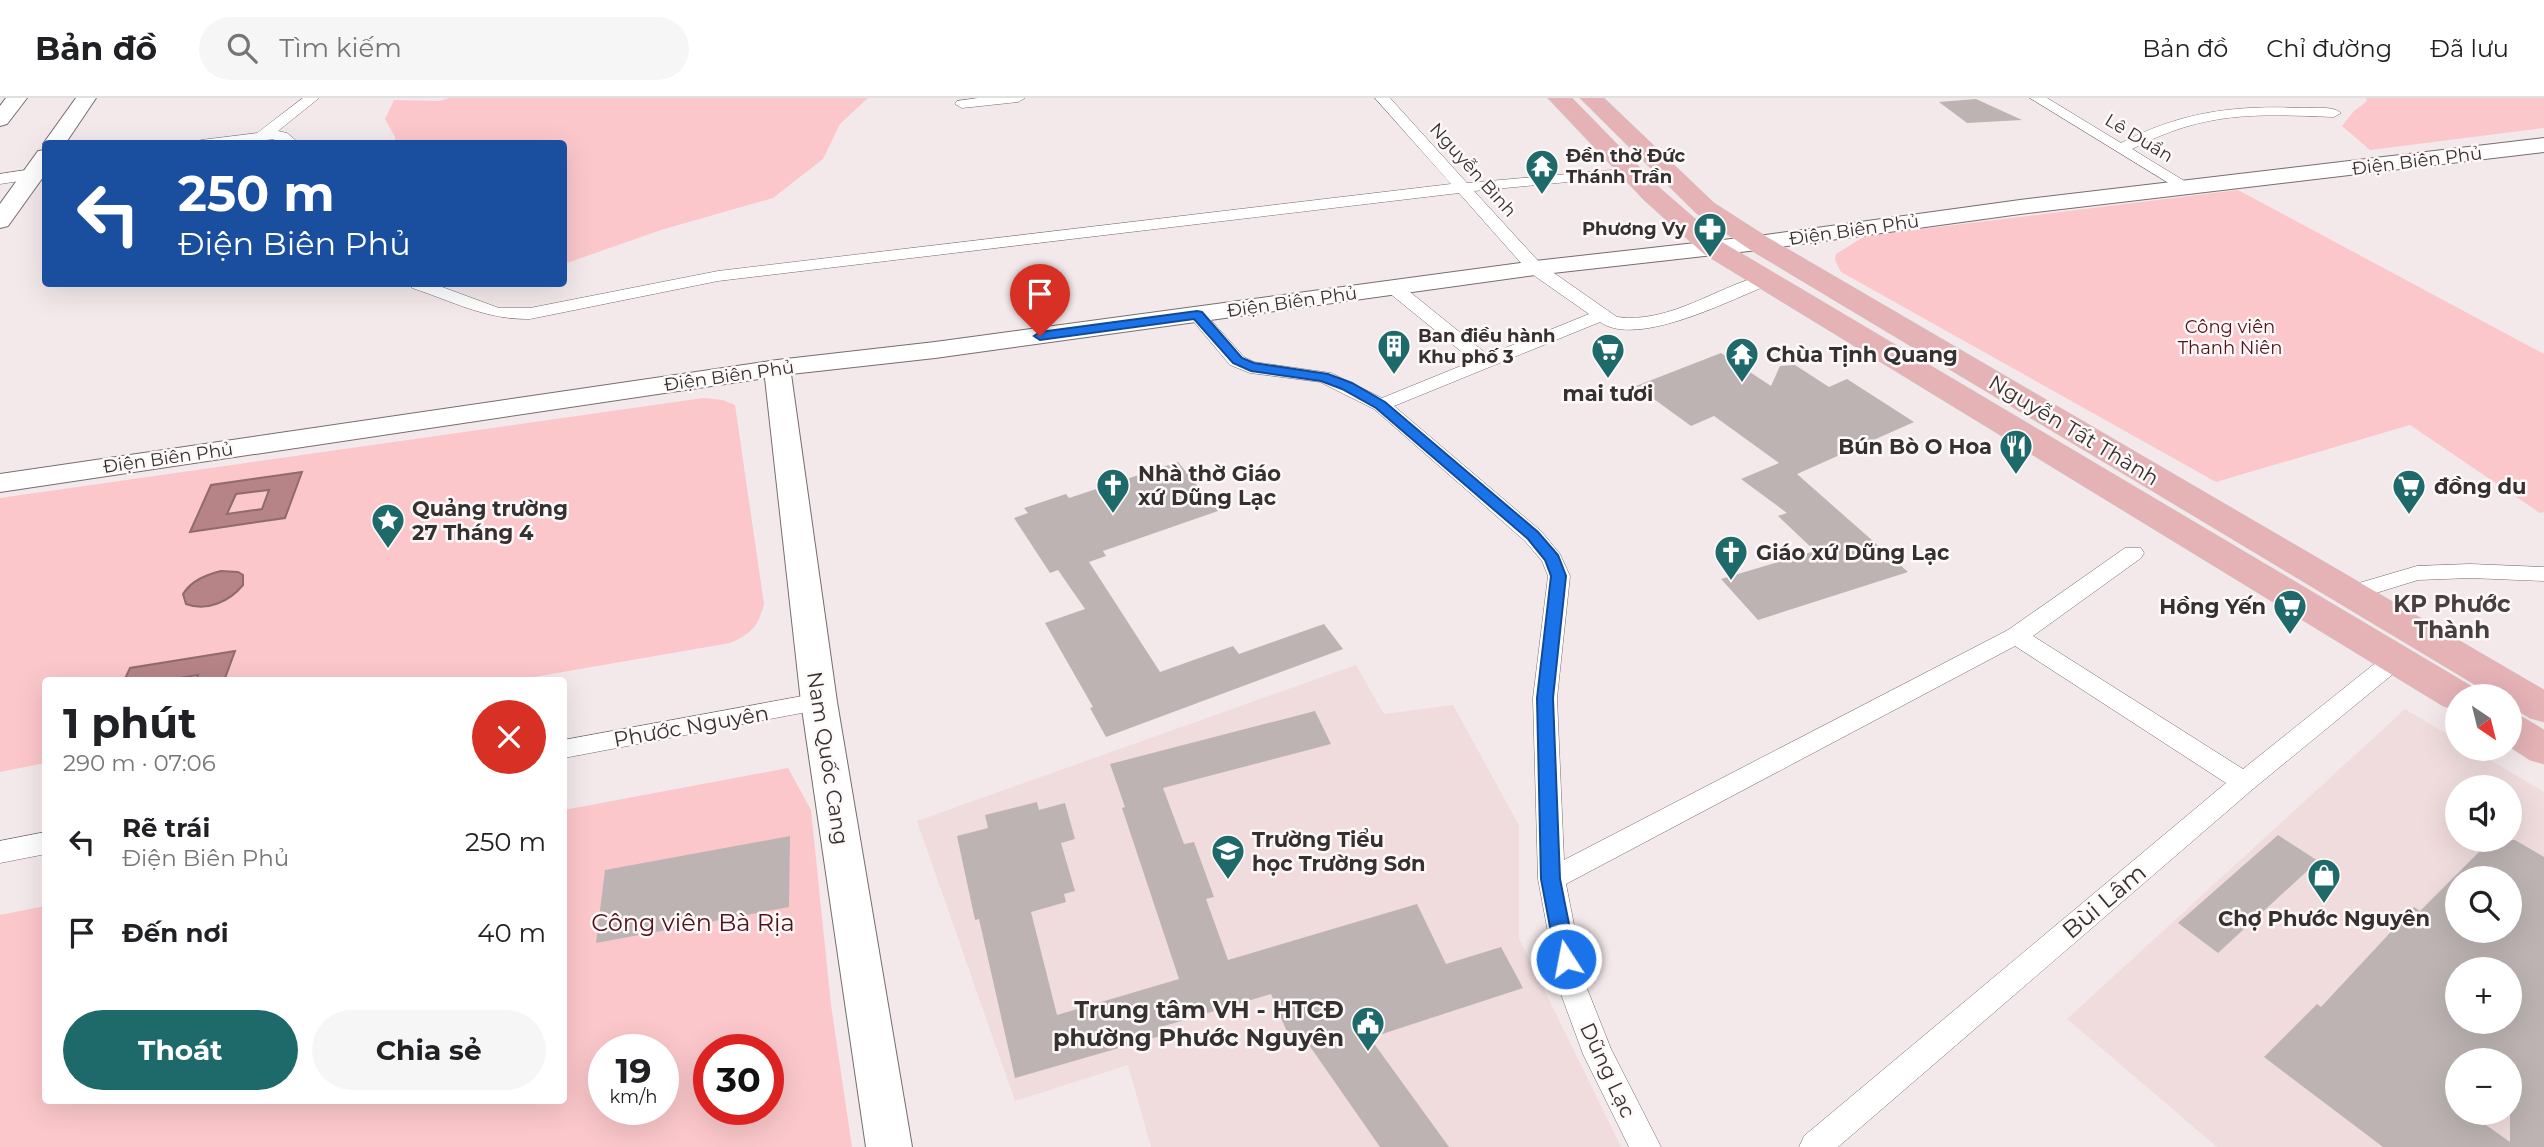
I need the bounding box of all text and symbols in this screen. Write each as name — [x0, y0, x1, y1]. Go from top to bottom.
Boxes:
search box — [199, 17, 689, 80]
text: Bản đồ — [35, 28, 157, 68]
icon: search — [223, 29, 261, 67]
text: Tìm kiếm — [279, 32, 402, 64]
text: Bản đồ — [2142, 34, 2228, 63]
text: Chỉ đường — [2266, 34, 2392, 63]
text: Đã lưu — [2430, 34, 2509, 63]
street label: Lê Duẩn — [2101, 109, 2177, 167]
street label: Nguyễn Bình — [1425, 118, 1521, 222]
street label: Điện Biên Phủ — [2351, 142, 2483, 180]
place label: Đền thờ Đức Thánh Trần — [1566, 145, 1686, 188]
temple icon: Đền thờ Đức Thánh Trần — [1523, 147, 1561, 196]
text: 250 m — [178, 164, 335, 223]
icon: left — [63, 168, 154, 259]
pharmacy icon: Phương Vy — [1691, 210, 1729, 259]
street label: Điện Biên Phủ — [1788, 210, 1920, 250]
place label: Phương Vy — [1582, 218, 1686, 240]
text: Điện Biên Phủ — [178, 224, 411, 263]
pin — [1010, 264, 1070, 336]
icon: arrive — [1021, 275, 1059, 313]
street label: Điện Biên Phủ — [1226, 282, 1358, 322]
park label: Công viên Thanh Niên — [2178, 316, 2282, 359]
place label: Ban điều hành Khu phố 3 — [1418, 325, 1556, 368]
building icon: Ban điều hành Khu phố 3 — [1375, 327, 1413, 376]
supermarket icon: mai tươi — [1589, 331, 1627, 380]
temple icon: Chùa Tịnh Quang — [1723, 335, 1761, 384]
place label: Chùa Tịnh Quang — [1766, 342, 1958, 367]
street label: Điện Biên Phủ — [663, 356, 795, 396]
street label: Nguyễn Tất Thành — [1984, 369, 2164, 491]
place label: mai tươi — [1563, 381, 1653, 406]
restaurant icon: Bún Bò O Hoa — [1997, 427, 2035, 476]
place label: Bún Bò O Hoa — [1838, 434, 1992, 459]
street label: Điện Biên Phủ — [102, 438, 234, 478]
place label: Nhà thờ Giáo xứ Dũng Lạc — [1138, 461, 1281, 510]
church icon: Nhà thờ Giáo xứ Dũng Lạc — [1094, 466, 1132, 515]
supermarket icon: đồng du — [2390, 467, 2428, 516]
place label: đồng du — [2434, 474, 2526, 499]
place label: Quảng trường 27 Tháng 4 — [412, 496, 568, 545]
place icon: Quảng trường 27 Tháng 4 — [369, 501, 407, 550]
church icon: Giáo xứ Dũng Lạc — [1712, 533, 1750, 582]
place label: Giáo xứ Dũng Lạc — [1756, 540, 1950, 565]
supermarket icon: Hồng Yến — [2271, 587, 2309, 636]
district label: KP Phước Thành — [2393, 590, 2511, 644]
place label: Hồng Yến — [2159, 594, 2266, 619]
street label: Nam Quốc Cang — [802, 670, 854, 846]
north arrow — [2445, 684, 2522, 761]
map controls — [2445, 684, 2522, 1125]
text: 1 phút — [63, 697, 196, 749]
button: close — [472, 700, 546, 774]
street label: Phước Nguyên — [612, 700, 770, 752]
text: 290 m · 07:06 — [63, 749, 216, 777]
button: sound — [2445, 775, 2522, 852]
text: Rẽ trái — [122, 812, 210, 844]
icon: left — [63, 823, 101, 861]
text: 250 m — [465, 826, 546, 858]
place label: Trường Tiểu học Trường Sơn — [1252, 827, 1425, 876]
school or university icon: Trường Tiểu học Trường Sơn — [1209, 832, 1247, 881]
text: Điện Biên Phủ — [122, 844, 289, 872]
shop icon: Chợ Phước Nguyên — [2305, 856, 2343, 905]
street label: Bùi Lâm — [2056, 858, 2152, 944]
button: search — [2445, 866, 2522, 943]
place label: Chợ Phước Nguyên — [2218, 906, 2430, 931]
park label: Công viên Bà Rịa — [591, 908, 795, 937]
icon: arrive — [63, 914, 101, 952]
text: Đến nơi — [122, 917, 228, 949]
text: 40 m — [477, 917, 546, 949]
position arrow — [1529, 922, 1603, 996]
button: + — [2445, 957, 2522, 1034]
place label: Trung tâm VH - HTCĐ phường Phước Nguyên — [1053, 995, 1344, 1052]
public building icon: Trung tâm VH - HTCĐ phường Phước Nguyên — [1349, 1004, 1387, 1053]
button: Thoát — [63, 1010, 298, 1090]
button: Chia sẻ — [312, 1010, 546, 1090]
street label: Dũng Lạc — [1575, 1018, 1641, 1122]
speed limit sign: 30 — [693, 1034, 784, 1125]
button: − — [2445, 1048, 2522, 1125]
text: 19 — [615, 1049, 652, 1092]
text: km/h — [609, 1086, 658, 1108]

